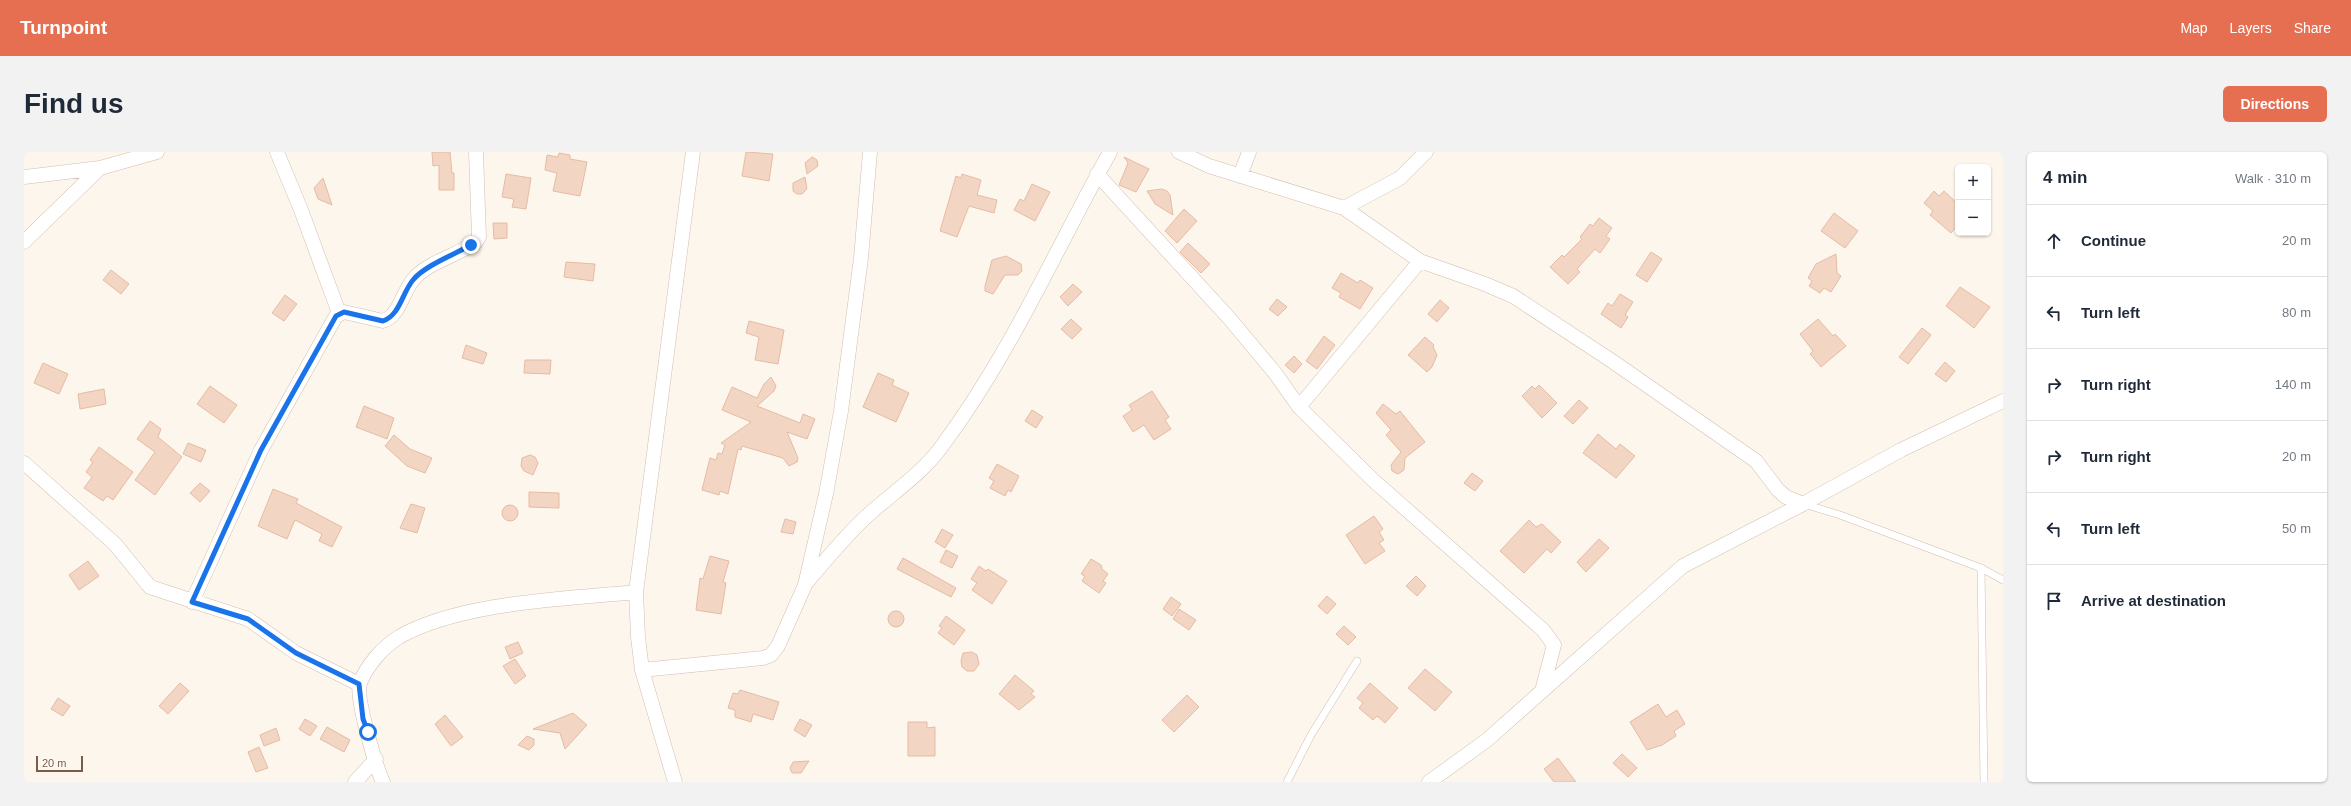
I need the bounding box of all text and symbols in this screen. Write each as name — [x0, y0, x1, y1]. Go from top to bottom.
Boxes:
text: Turnpoint — [20, 17, 107, 38]
text: Map — [2180, 20, 2208, 36]
text: Layers — [2230, 20, 2272, 36]
text: Share — [2294, 20, 2331, 36]
button: Directions — [2223, 86, 2327, 122]
text: Find us — [24, 88, 124, 119]
map controls — [1955, 164, 1991, 236]
button: + — [1955, 164, 1991, 200]
text: 4 min — [2043, 168, 2087, 187]
text: Walk · 310 m — [2235, 171, 2311, 186]
button: − — [1955, 200, 1991, 236]
icon: ahead — [2043, 230, 2065, 252]
text: Continue — [2081, 232, 2146, 249]
text: 20 m — [2282, 233, 2311, 248]
route end — [462, 236, 480, 254]
icon: left — [2043, 302, 2065, 324]
text: Turn left — [2081, 304, 2140, 321]
text: 80 m — [2282, 305, 2311, 320]
icon: right — [2043, 374, 2065, 396]
text: Turn right — [2081, 376, 2151, 393]
text: 140 m — [2275, 377, 2311, 392]
icon: right — [2043, 446, 2065, 468]
text: Turn right — [2081, 448, 2151, 465]
text: 20 m — [2282, 449, 2311, 464]
icon: left — [2043, 518, 2065, 540]
text: Turn left — [2081, 520, 2140, 537]
text: 50 m — [2282, 521, 2311, 536]
icon: arrive — [2043, 590, 2065, 612]
text: Arrive at destination — [2081, 592, 2226, 609]
route start — [359, 723, 377, 741]
scale bar — [36, 754, 83, 773]
text: 20 m — [42, 757, 66, 769]

